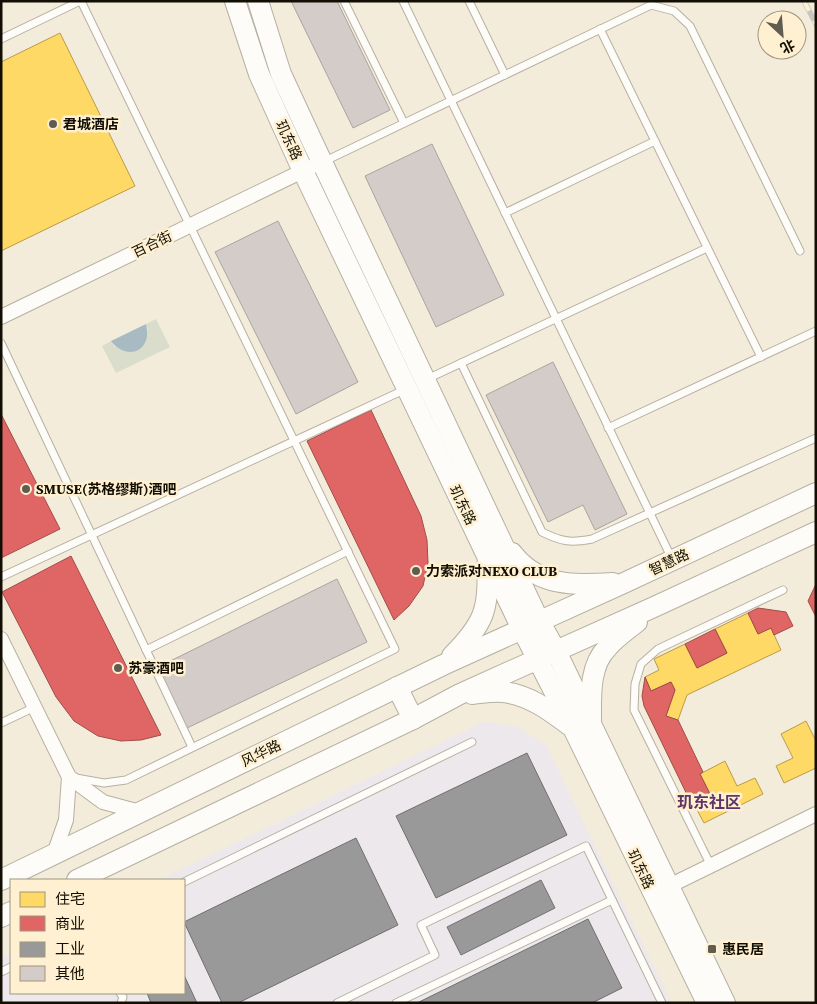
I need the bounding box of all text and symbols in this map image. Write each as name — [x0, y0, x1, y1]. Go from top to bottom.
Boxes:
north arrow — [757, 10, 807, 60]
text: 北 — [777, 35, 798, 59]
place label: 君城酒店 — [63, 114, 119, 134]
street label: 玑东路 — [271, 117, 307, 163]
marker: 君城酒店 — [47, 118, 59, 130]
street label: 百合街 — [129, 226, 175, 262]
place label: SMUSE(苏格缪斯)酒吧 — [36, 479, 176, 499]
street label: 玑东路 — [445, 482, 481, 528]
marker: SMUSE(苏格缪斯)酒吧 — [20, 483, 32, 495]
street label: 智慧路 — [646, 544, 692, 580]
place label: 力索派对NEXO CLUB — [426, 561, 557, 581]
marker: 力索派对NEXO CLUB — [410, 565, 422, 577]
place label: 苏豪酒吧 — [128, 658, 184, 678]
marker: 苏豪酒吧 — [112, 662, 124, 674]
street label: 风华路 — [238, 735, 284, 771]
district label: 玑东社区 — [677, 791, 741, 813]
street label: 玑东路 — [623, 846, 659, 892]
legend — [10, 879, 185, 994]
text: 住宅 — [55, 888, 85, 909]
text: 商业 — [55, 913, 85, 934]
text: 工业 — [55, 938, 85, 959]
place label: 惠民居 — [722, 939, 764, 959]
marker: 惠民居 — [706, 943, 718, 955]
text: 其他 — [55, 963, 85, 984]

